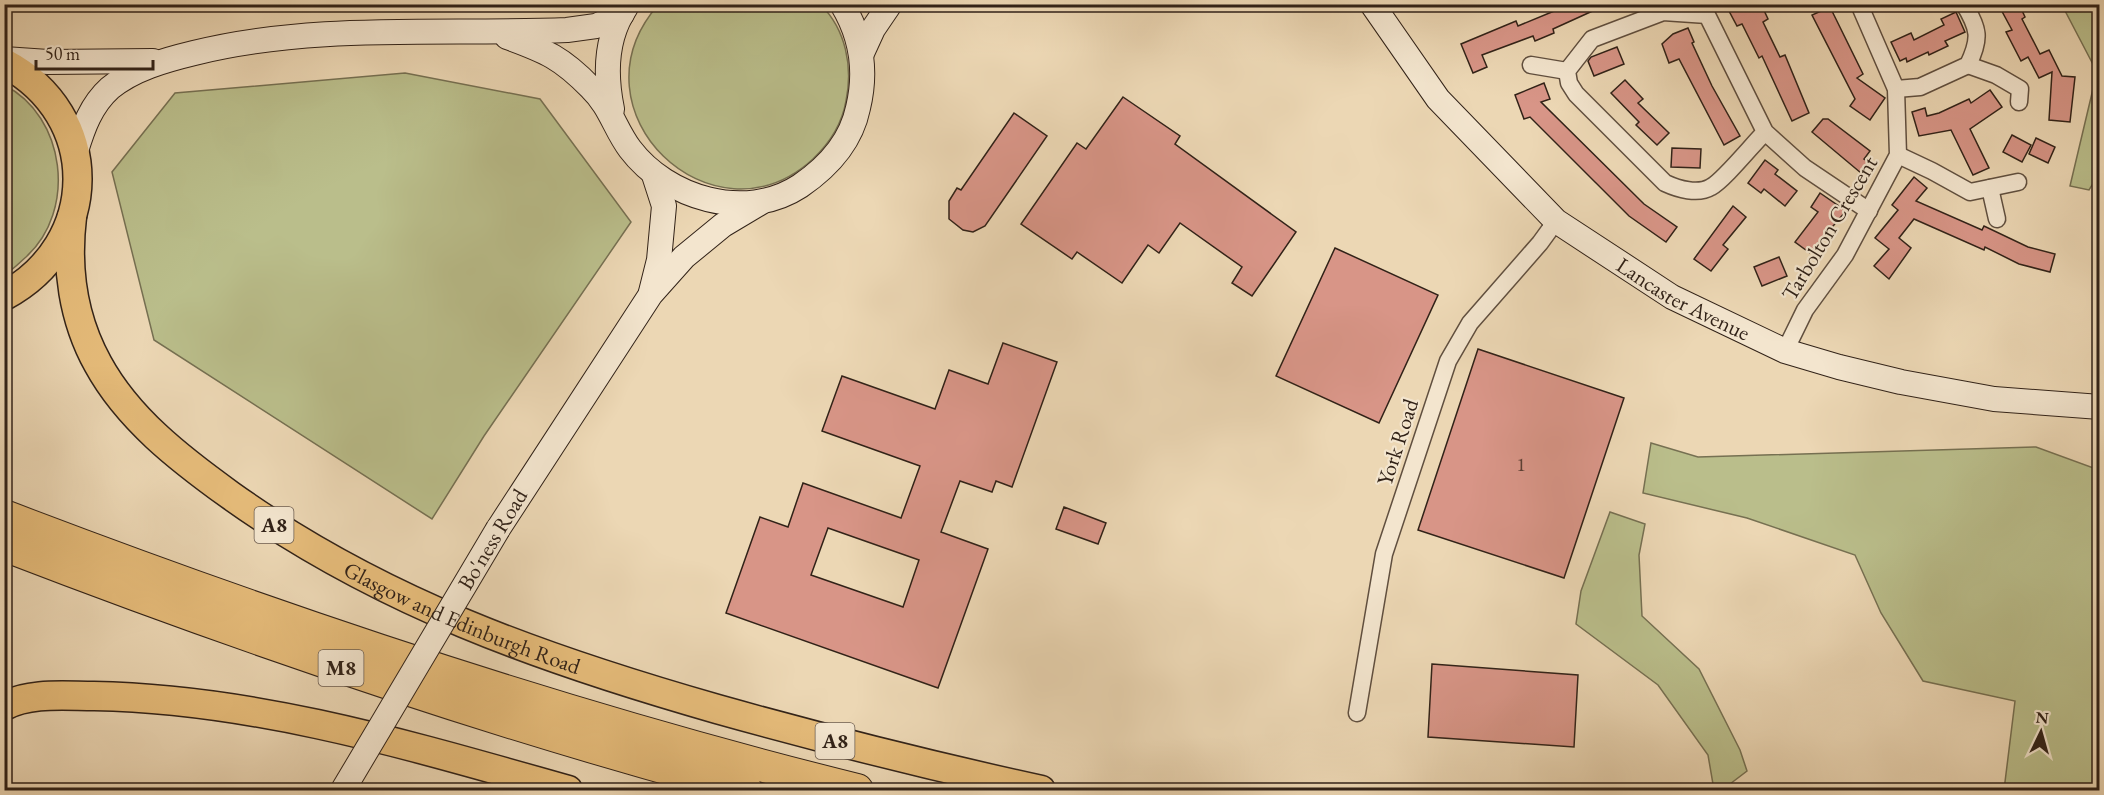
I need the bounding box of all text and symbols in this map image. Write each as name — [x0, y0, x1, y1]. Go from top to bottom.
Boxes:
scale bar — [36, 33, 153, 71]
text: 50 m — [45, 42, 80, 65]
street label: Tarbolton Crescent — [1775, 151, 1884, 306]
street label: Lancaster Avenue — [1611, 251, 1755, 347]
street label: York Road — [1370, 394, 1425, 489]
house number: 1 — [1516, 451, 1526, 477]
street label: Bo'ness Road — [451, 483, 534, 595]
road number: A8 — [254, 507, 294, 543]
street label: Glasgow and Edinburgh Road — [339, 555, 585, 681]
road number: M8 — [318, 650, 364, 686]
north arrow — [2011, 702, 2071, 762]
text: N — [2035, 707, 2050, 729]
road number: A8 — [816, 723, 854, 759]

